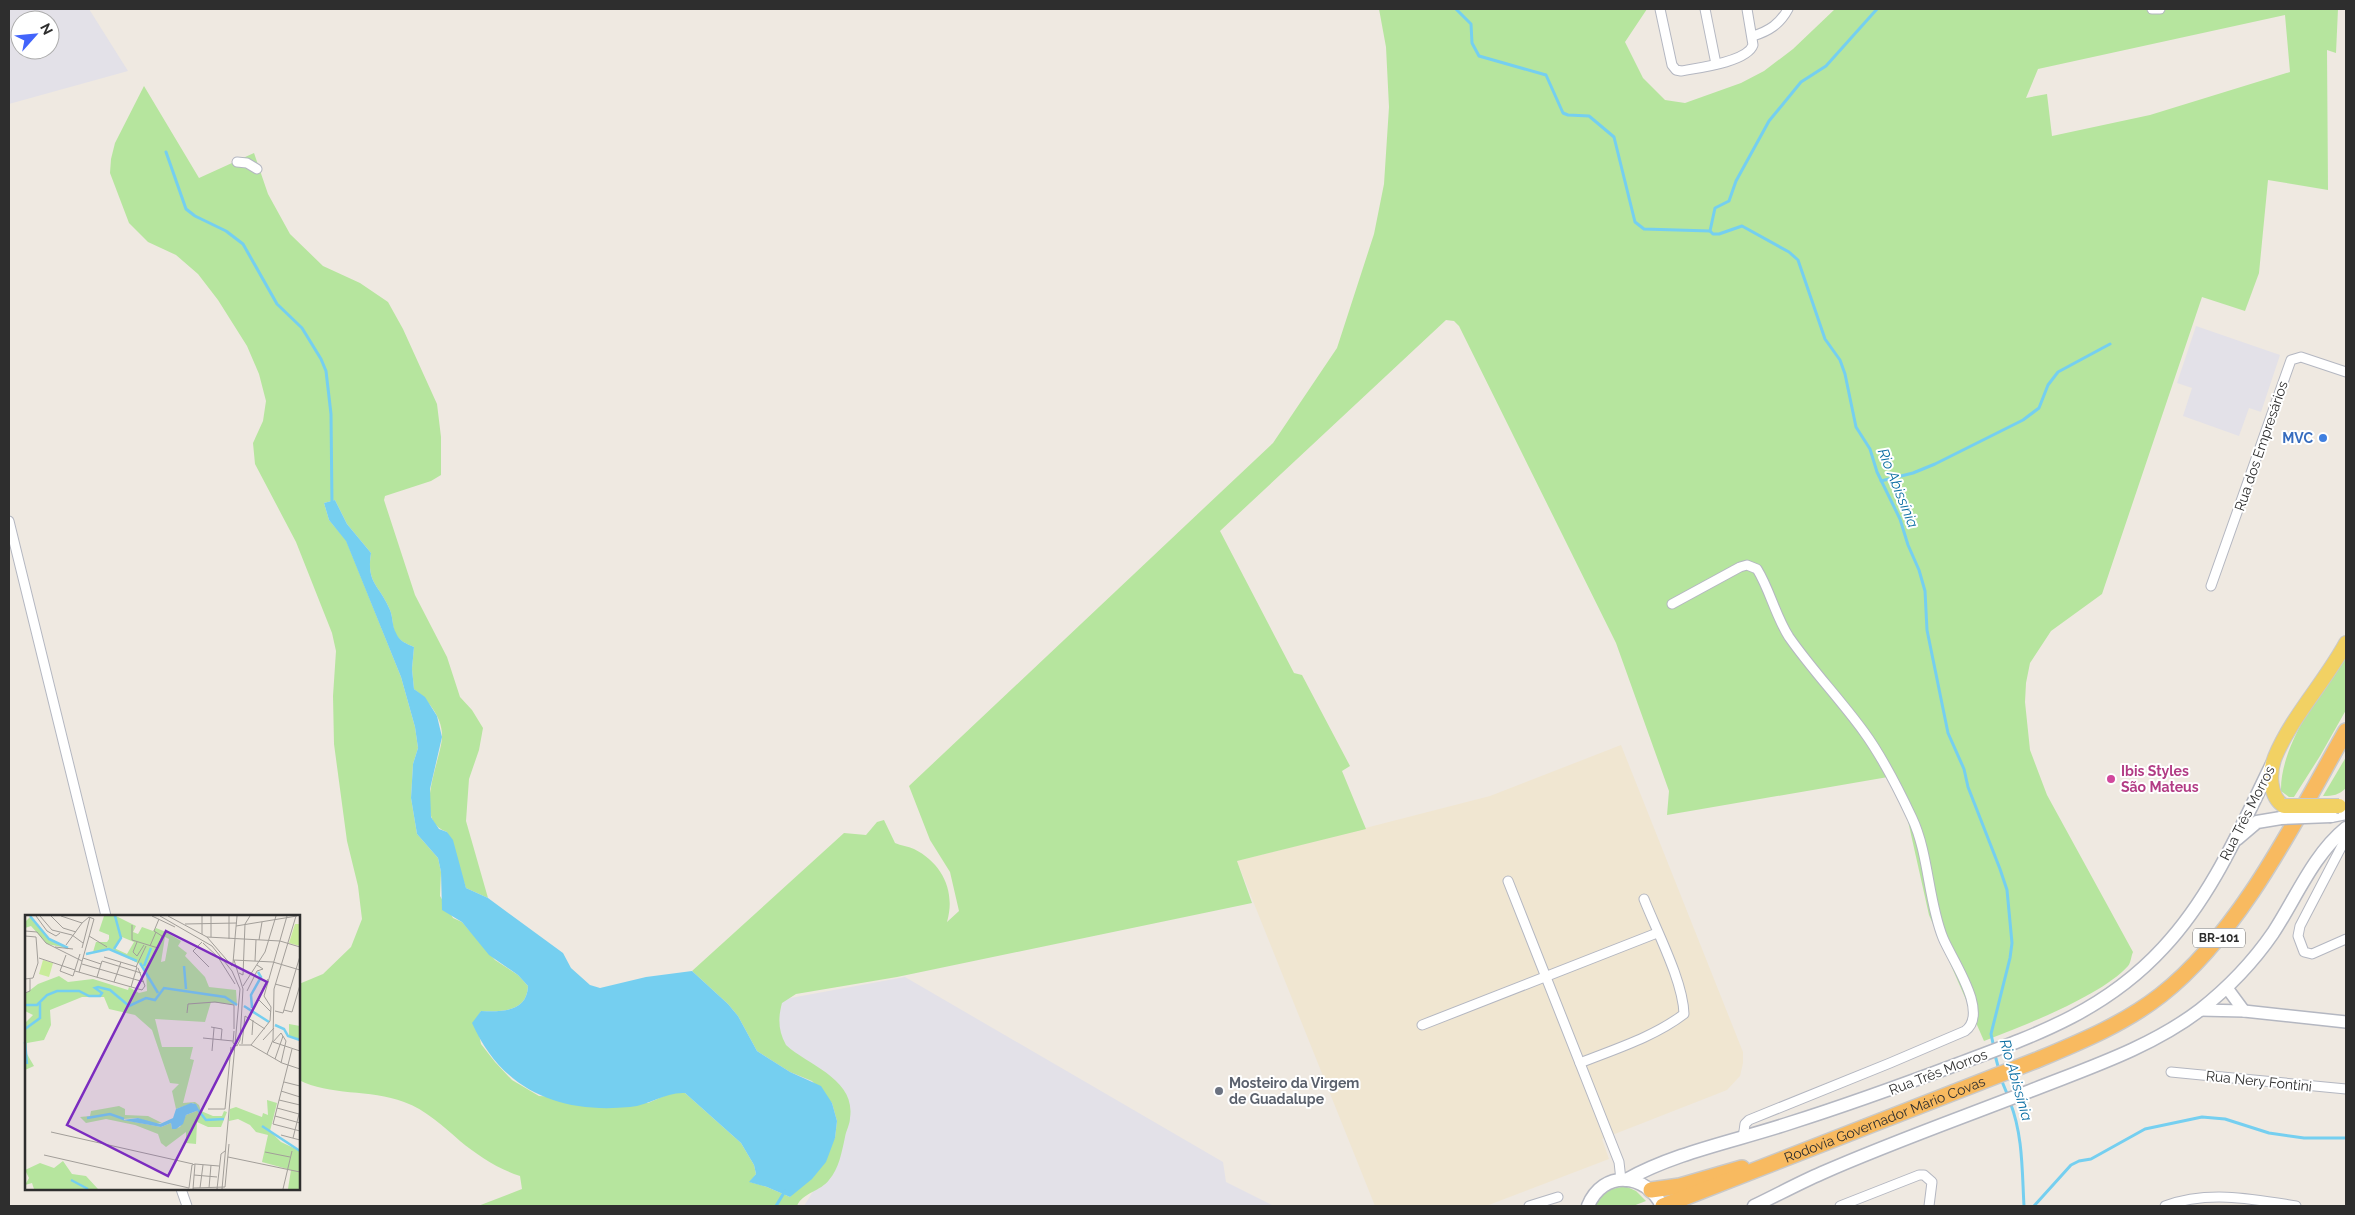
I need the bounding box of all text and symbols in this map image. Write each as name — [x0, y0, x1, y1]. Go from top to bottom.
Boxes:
north arrow — [10, 10, 60, 60]
text: N — [37, 21, 56, 37]
street label: Rua dos Empresários — [2231, 379, 2291, 513]
place label: MVC — [2282, 430, 2313, 446]
marker: MVC — [2317, 432, 2329, 444]
water label: Rio Abissínia — [1874, 446, 1922, 530]
place label: Ibis Styles São Mateus — [2121, 763, 2199, 795]
street label: Rua Três Morros — [2216, 763, 2278, 863]
marker: Ibis Styles São Mateus — [2105, 773, 2117, 785]
inset map — [25, 915, 300, 1190]
road number: BR-101 — [2193, 928, 2245, 948]
water label: Rio Abissínia — [1996, 1037, 2036, 1123]
street label: Rua Três Morros — [1887, 1046, 1990, 1098]
street label: Rua Nery Fontini — [2205, 1067, 2313, 1095]
street label: Rodovia Governador Mário Covas — [1782, 1073, 1988, 1166]
place label: Mosteiro da Virgem de Guadalupe — [1229, 1075, 1359, 1107]
marker: Mosteiro da Virgem de Guadalupe — [1213, 1085, 1225, 1097]

